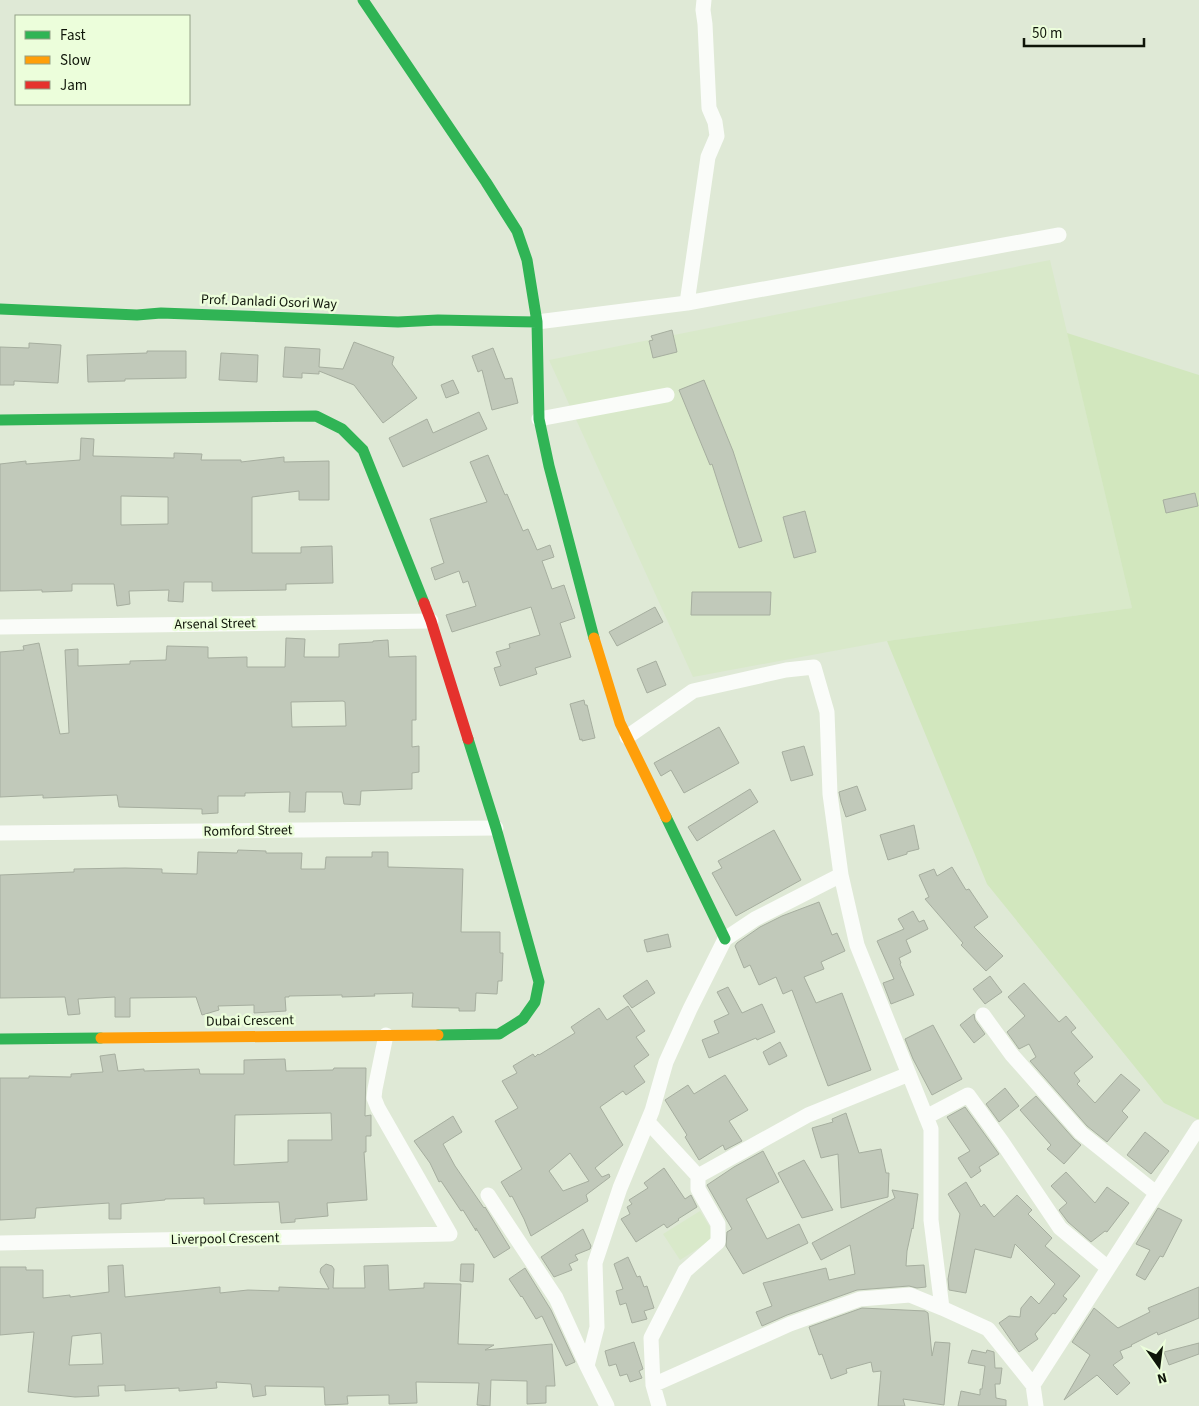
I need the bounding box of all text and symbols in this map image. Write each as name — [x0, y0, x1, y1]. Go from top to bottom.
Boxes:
legend — [15, 15, 190, 105]
scale bar — [1024, 15, 1144, 47]
text: 50 m — [1032, 23, 1062, 44]
text: Fast — [60, 25, 86, 46]
text: Slow — [60, 50, 91, 71]
text: Jam — [60, 75, 87, 96]
street label: Prof. Danladi Osori Way — [201, 290, 338, 314]
street label: Arsenal Street — [174, 613, 256, 635]
street label: Romford Street — [203, 820, 293, 842]
street label: Dubai Crescent — [206, 1010, 294, 1032]
street label: Liverpool Crescent — [170, 1228, 280, 1250]
north arrow — [1134, 1341, 1184, 1391]
text: N — [1155, 1367, 1169, 1388]

